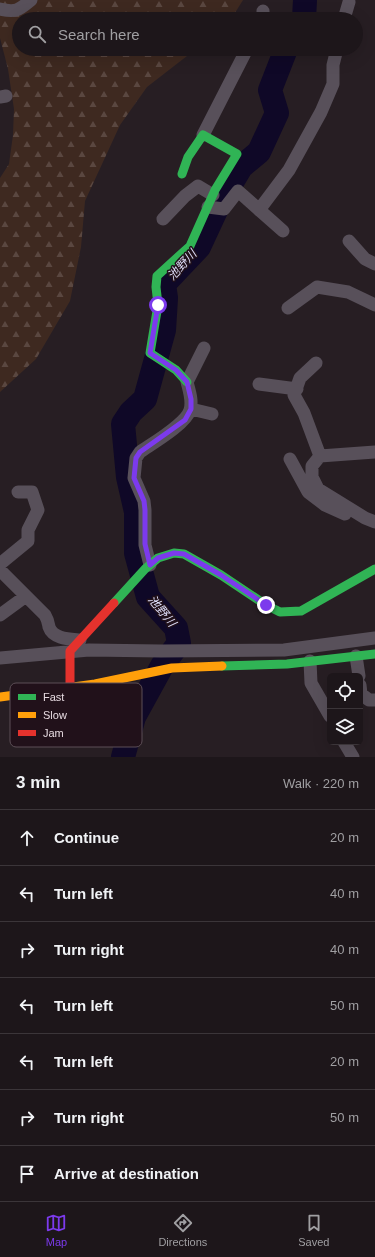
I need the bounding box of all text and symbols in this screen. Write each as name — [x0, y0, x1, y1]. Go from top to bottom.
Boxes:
search box — [12, 12, 363, 56]
icon: search — [26, 23, 48, 45]
text: Search here — [58, 26, 140, 43]
water label: 池野川 — [165, 246, 201, 283]
route start — [149, 296, 167, 314]
water label: 池野川 — [145, 593, 180, 631]
route end — [257, 596, 275, 614]
map controls — [327, 673, 363, 745]
button: locate — [327, 673, 363, 709]
legend — [10, 683, 142, 747]
text: Fast — [43, 691, 64, 703]
text: Slow — [43, 709, 67, 721]
button: layers — [327, 709, 363, 745]
text: Jam — [43, 727, 64, 739]
text: 3 min — [16, 773, 60, 792]
text: Walk · 220 m — [283, 776, 359, 791]
icon: ahead — [16, 827, 38, 849]
text: Continue — [54, 829, 119, 846]
text: 20 m — [330, 830, 359, 845]
icon: left — [16, 883, 38, 905]
text: Turn left — [54, 885, 113, 902]
text: 40 m — [330, 886, 359, 901]
icon: right — [16, 939, 38, 961]
text: Turn right — [54, 941, 124, 958]
text: 40 m — [330, 942, 359, 957]
icon: left — [16, 995, 38, 1017]
text: Turn left — [54, 997, 113, 1014]
text: 50 m — [330, 998, 359, 1013]
icon: left — [16, 1051, 38, 1073]
text: Turn left — [54, 1053, 113, 1070]
text: 20 m — [330, 1054, 359, 1069]
icon: right — [16, 1107, 38, 1129]
text: Turn right — [54, 1109, 124, 1126]
text: 50 m — [330, 1110, 359, 1125]
icon: arrive — [16, 1163, 38, 1185]
text: Arrive at destination — [54, 1165, 199, 1182]
tab: Map — [45, 1212, 67, 1248]
tab: Directions — [158, 1212, 207, 1248]
tab: Saved — [298, 1212, 329, 1248]

